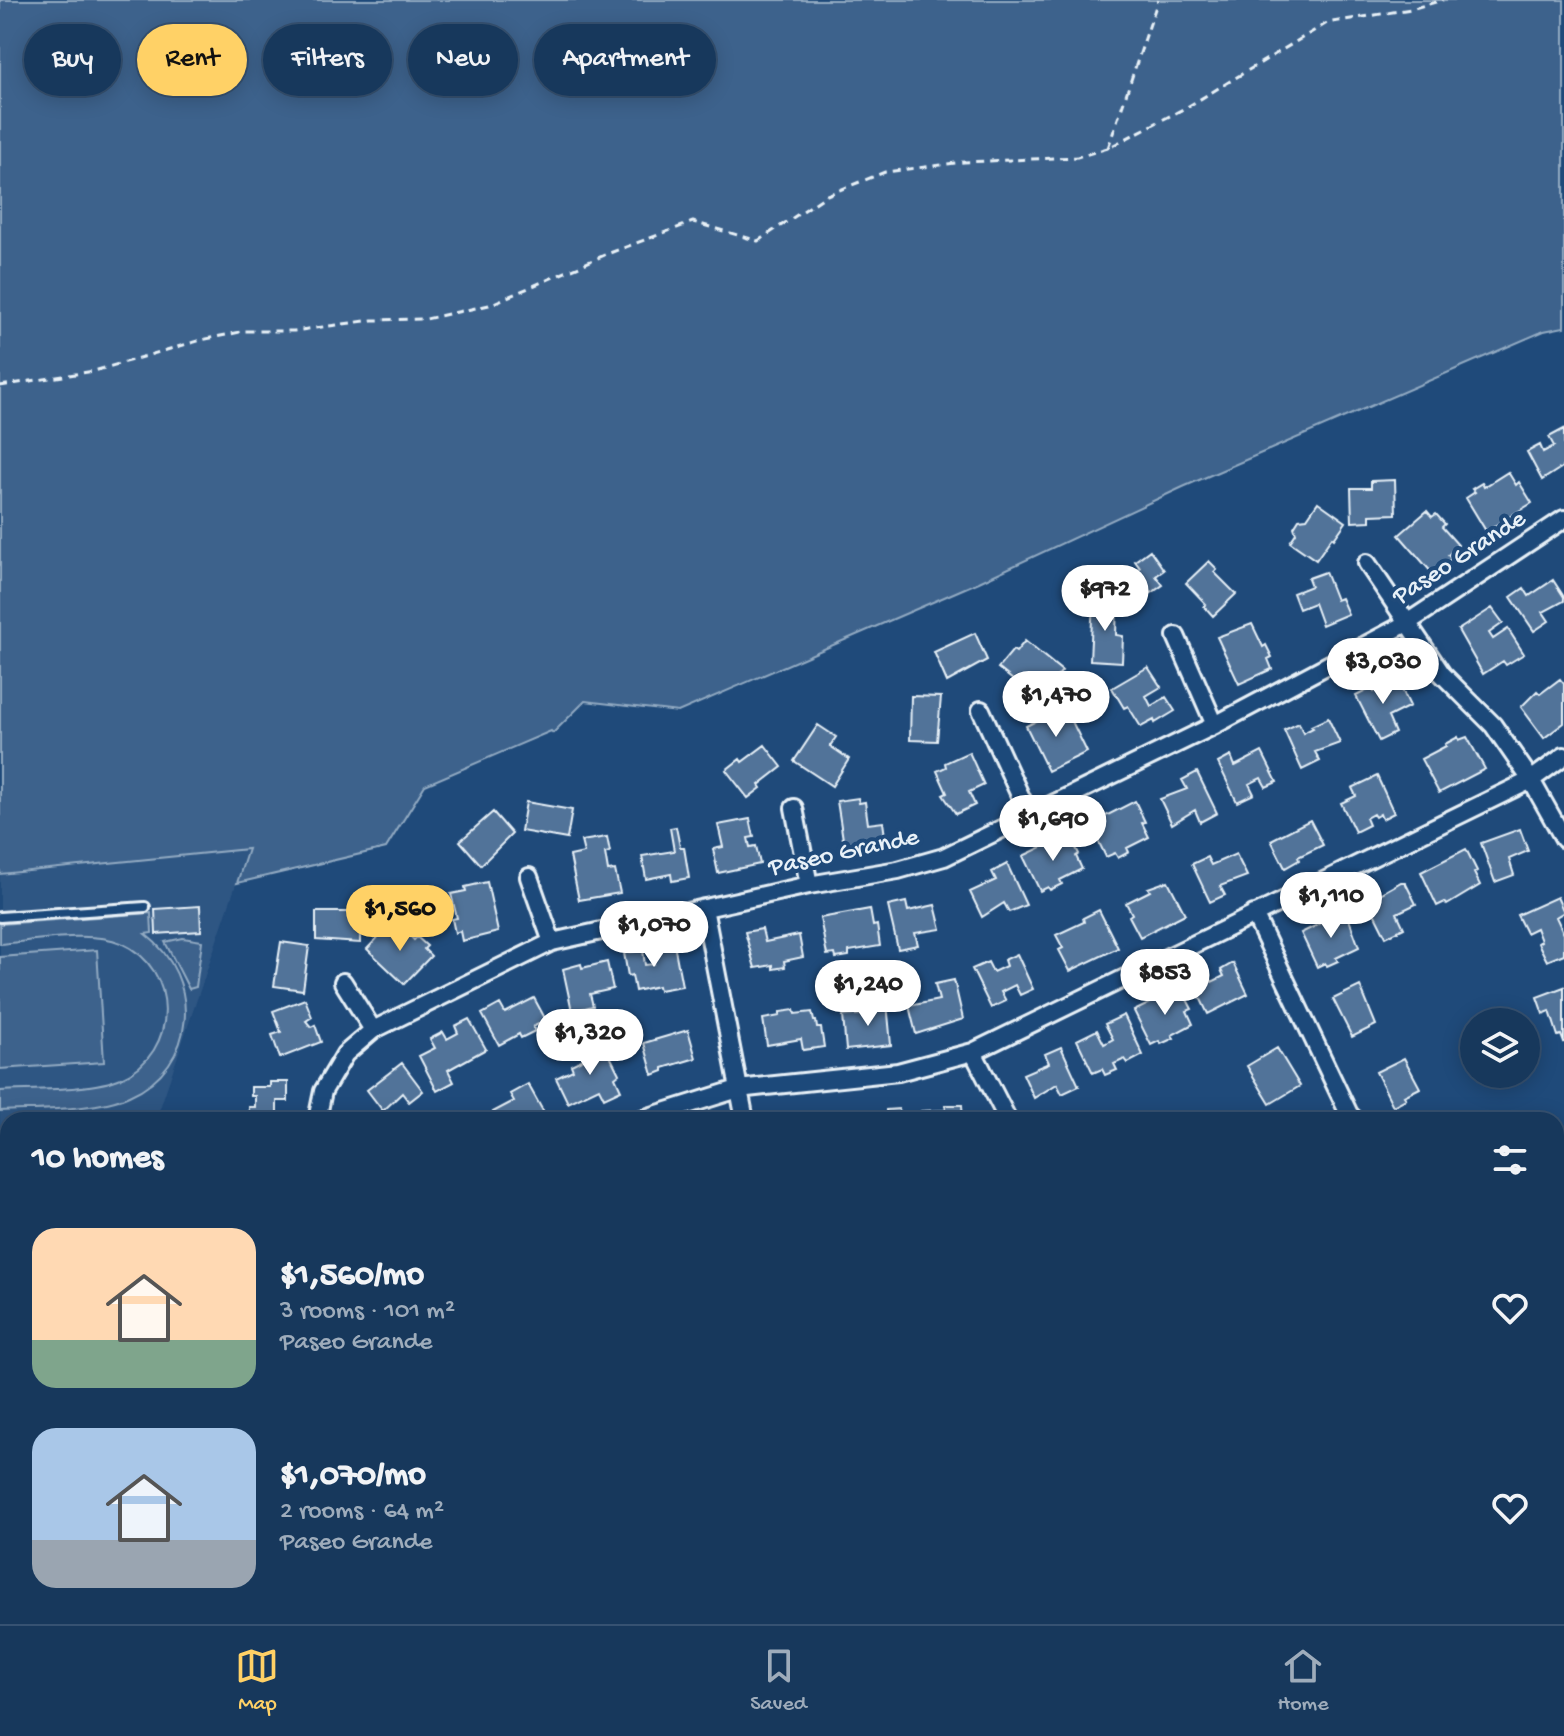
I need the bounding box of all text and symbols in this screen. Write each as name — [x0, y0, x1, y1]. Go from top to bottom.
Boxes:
chip: Buy — [24, 24, 121, 96]
chip: Rent — [137, 24, 247, 96]
chip: Filters — [263, 24, 392, 96]
chip: New — [408, 24, 518, 96]
chip: Apartment — [534, 24, 716, 96]
street label: Paseo Grande — [1387, 504, 1533, 614]
pin: $972 — [1058, 565, 1152, 633]
text: $972 — [1080, 575, 1130, 606]
pin: $3,030 — [1318, 638, 1448, 706]
text: $3,030 — [1345, 648, 1421, 679]
pin: $1,470 — [991, 671, 1121, 739]
text: $1,470 — [1021, 681, 1091, 712]
pin: $1,690 — [988, 795, 1118, 863]
text: $1,690 — [1017, 805, 1089, 836]
street label: Paseo Grande — [765, 823, 922, 885]
pin: $1,110 — [1266, 872, 1396, 940]
text: $1,110 — [1298, 882, 1364, 913]
pin: $1,560 — [335, 885, 465, 953]
text: $1,560 — [364, 895, 436, 926]
pin: $1,070 — [589, 901, 719, 969]
text: $1,070 — [617, 911, 691, 942]
pin: $853 — [1118, 949, 1212, 1017]
text: $853 — [1138, 959, 1192, 990]
pin: $1,240 — [803, 960, 933, 1028]
text: $1,240 — [833, 970, 903, 1001]
map controls — [1460, 1008, 1540, 1088]
button: layers — [1460, 1008, 1540, 1088]
pin: $1,320 — [525, 1009, 655, 1077]
text: $1,320 — [554, 1019, 626, 1050]
icon: filters — [1488, 1138, 1532, 1182]
text: 10 homes — [32, 1140, 163, 1180]
text: $1,560/mo — [280, 1257, 424, 1297]
icon: home — [96, 1260, 192, 1356]
icon: heart — [1488, 1286, 1532, 1330]
text: 3 rooms · 101 m² — [280, 1297, 455, 1328]
text: Paseo Grande — [280, 1328, 432, 1359]
text: $1,070/mo — [280, 1457, 426, 1497]
icon: home — [96, 1460, 192, 1556]
icon: heart — [1488, 1486, 1532, 1530]
text: 2 rooms · 64 m² — [280, 1497, 444, 1528]
text: Paseo Grande — [280, 1528, 432, 1559]
tab: Map — [235, 1644, 279, 1718]
tab: Saved — [750, 1644, 807, 1718]
tab: Home — [1278, 1644, 1329, 1718]

